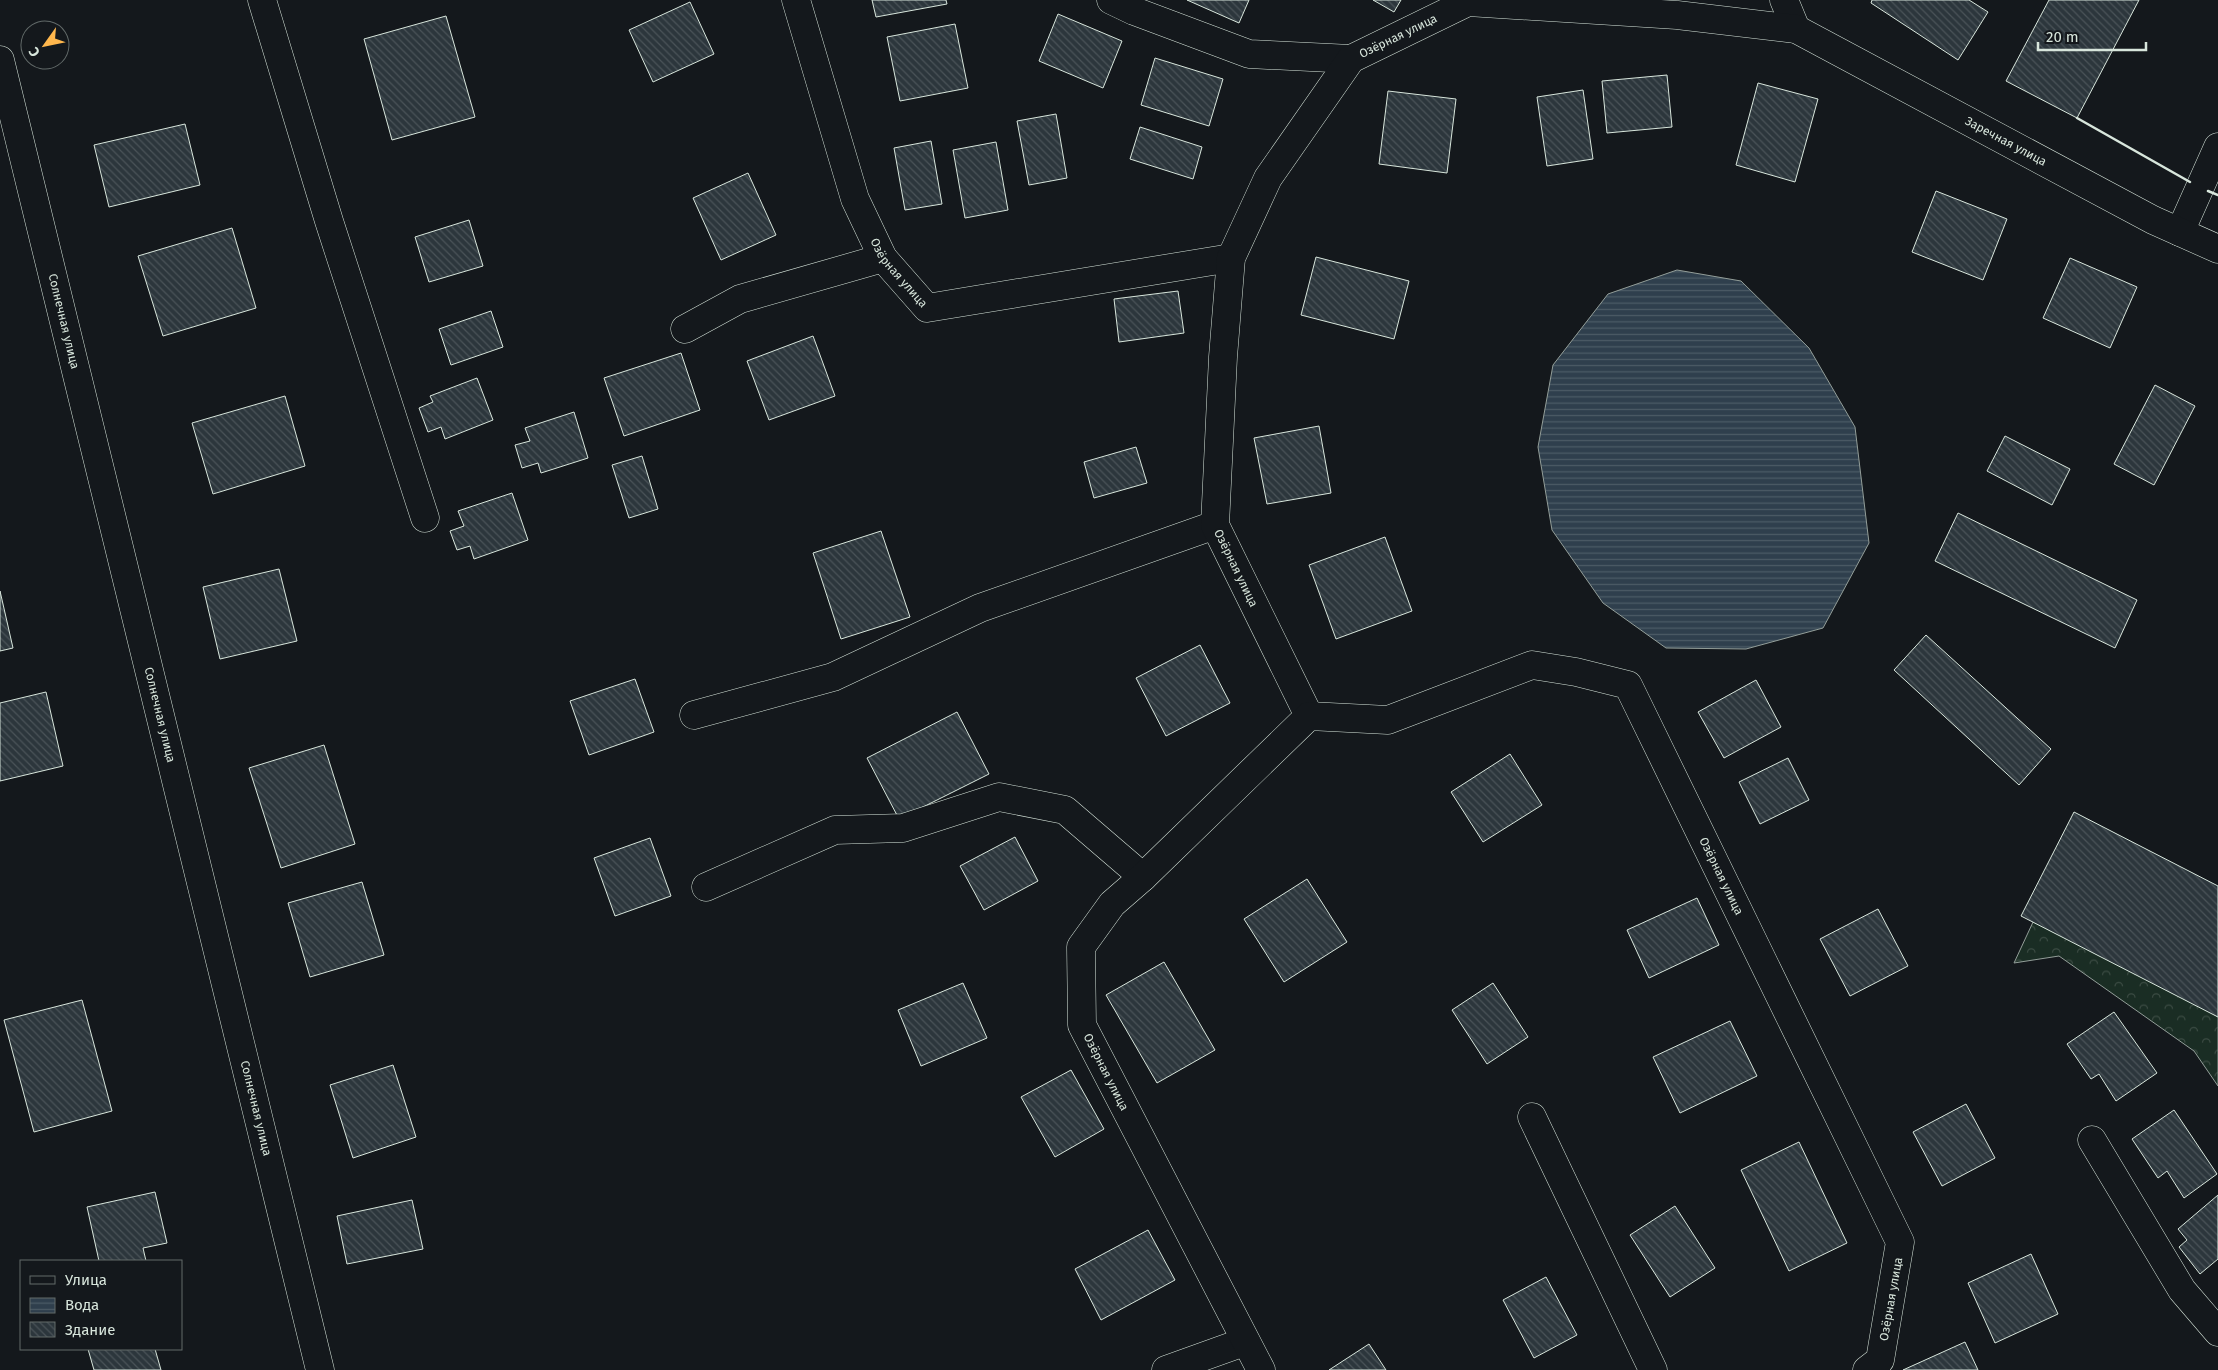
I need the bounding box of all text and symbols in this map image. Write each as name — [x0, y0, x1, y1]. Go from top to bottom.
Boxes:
street label: Озёрная улица — [1357, 11, 1439, 61]
north arrow — [20, 20, 70, 70]
scale bar — [2038, 20, 2146, 52]
text: 20 m — [2046, 28, 2079, 46]
text: С — [25, 44, 44, 60]
street label: Заречная улица — [1963, 114, 2049, 169]
street label: Озёрная улица — [868, 236, 930, 310]
street label: Солнечная улица — [45, 272, 82, 370]
street label: Озёрная улица — [1211, 527, 1261, 609]
street label: Солнечная улица — [142, 666, 178, 764]
street label: Озёрная улица — [1696, 835, 1746, 917]
street label: Озёрная улица — [1081, 1031, 1131, 1113]
street label: Солнечная улица — [238, 1059, 274, 1157]
street label: Озёрная улица — [1877, 1256, 1905, 1342]
legend — [20, 1260, 182, 1350]
text: Улица — [65, 1271, 107, 1289]
text: Вода — [65, 1296, 99, 1314]
text: Здание — [65, 1321, 115, 1339]

